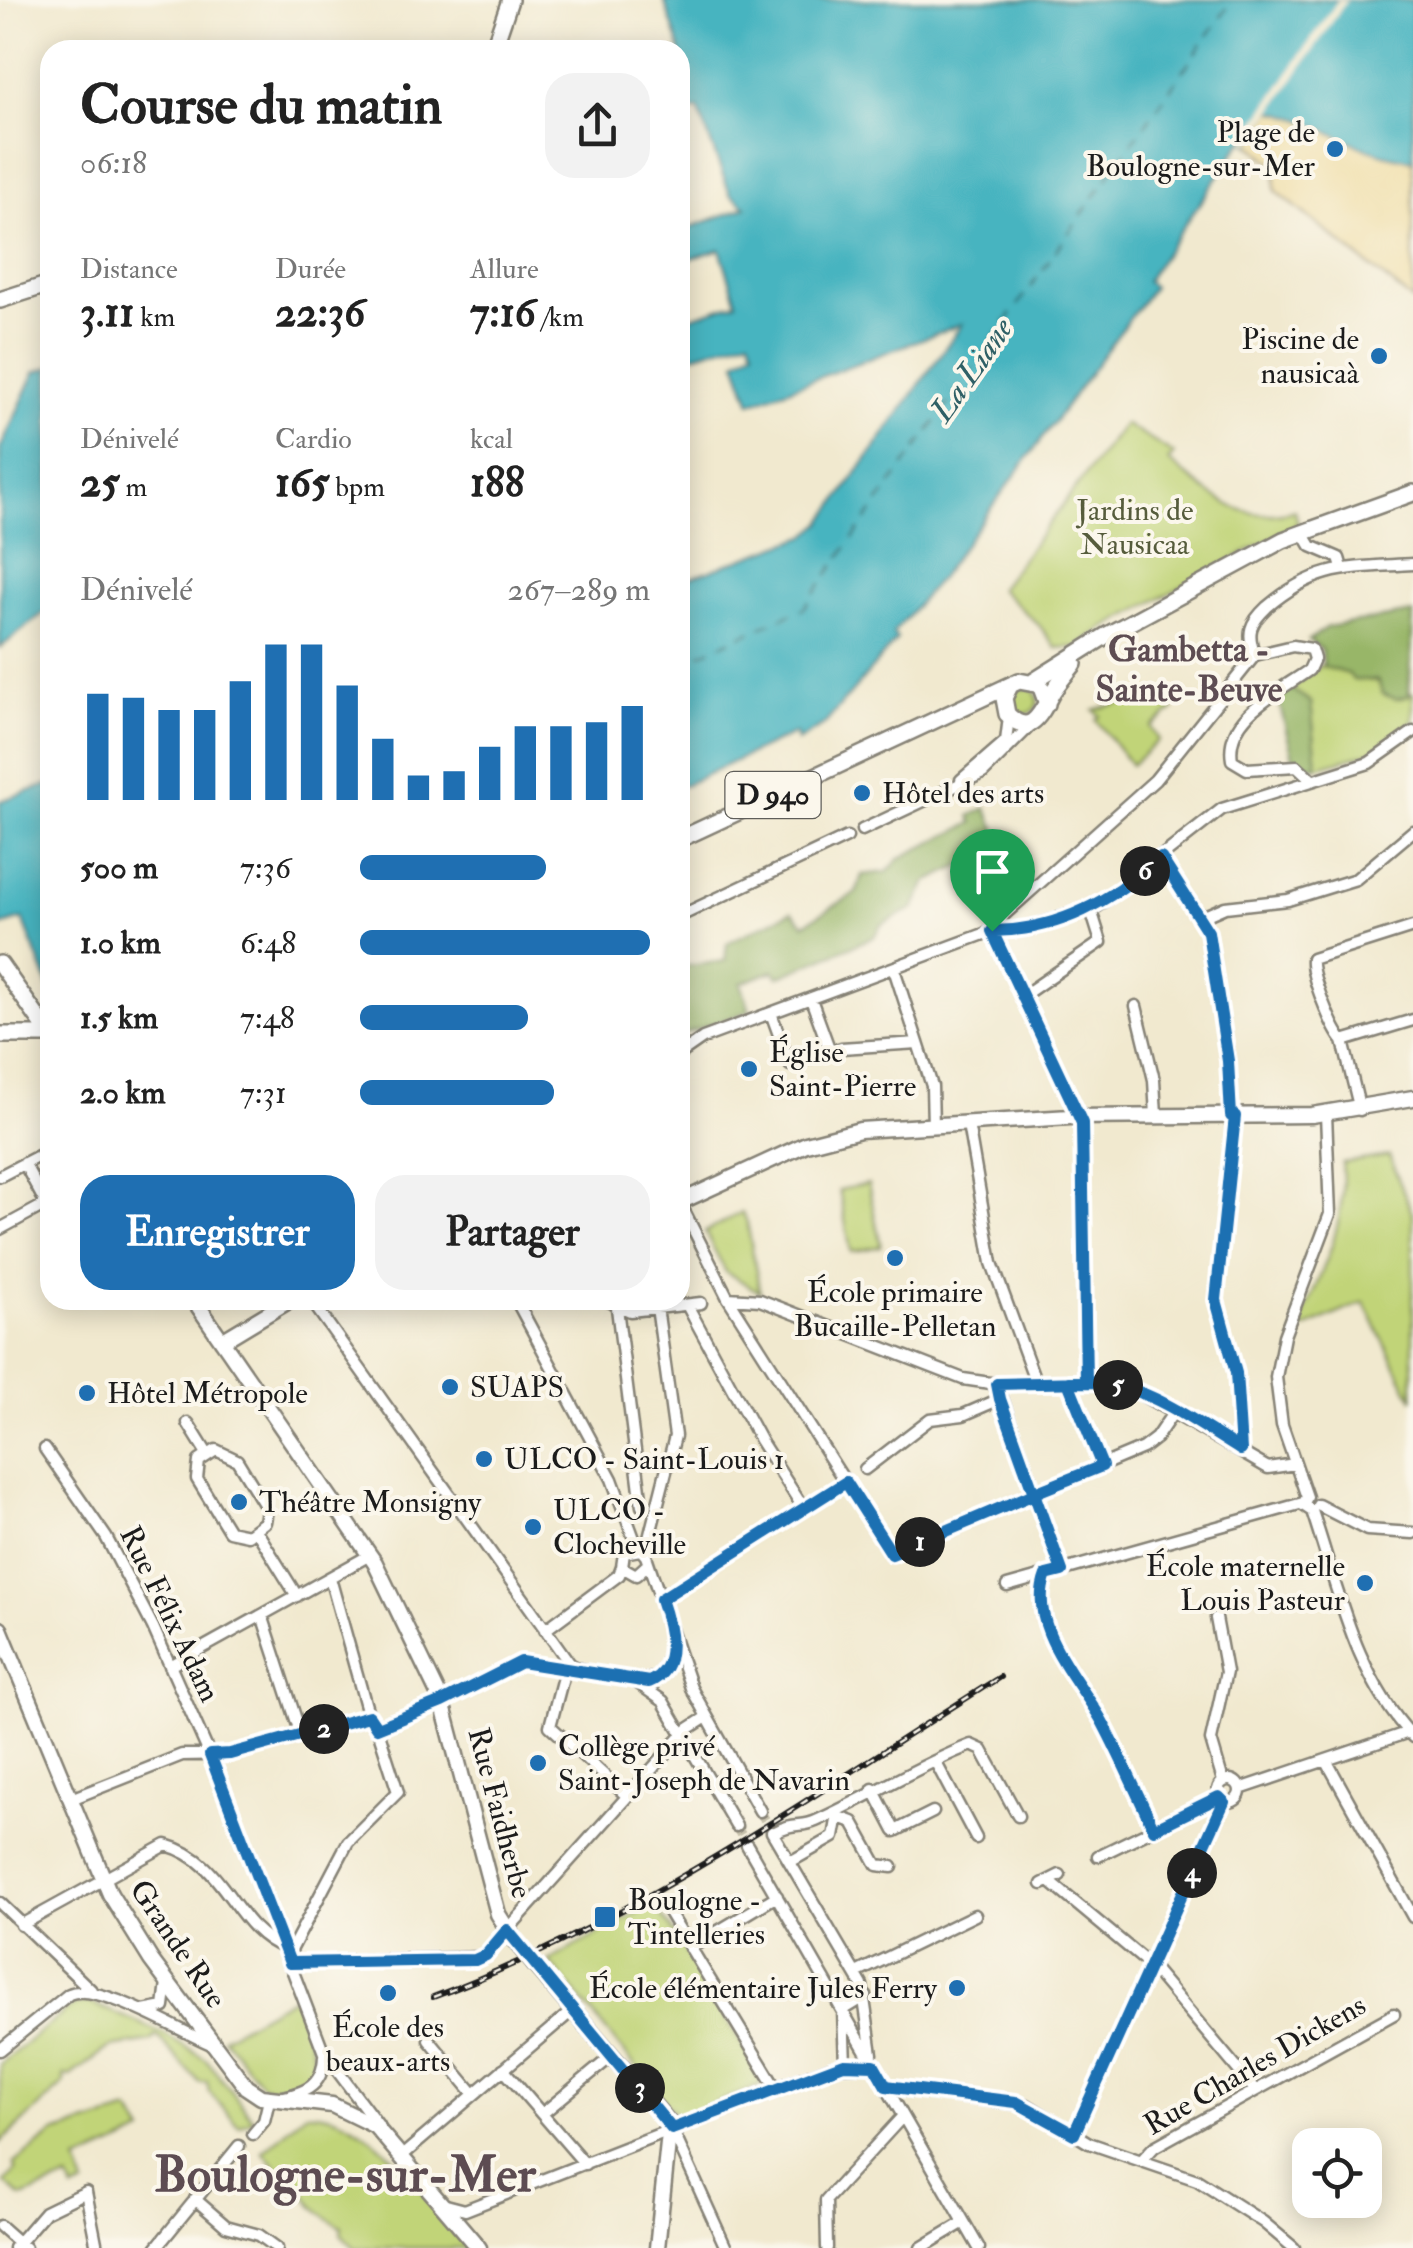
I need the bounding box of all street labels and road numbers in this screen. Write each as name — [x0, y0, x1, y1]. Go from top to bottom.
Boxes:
road number: D 940 — [726, 772, 820, 818]
street label: Rue Félix Adam — [112, 1520, 228, 1708]
street label: Rue Faidherbe — [459, 1724, 541, 1902]
street label: Grande Rue — [122, 1873, 234, 2015]
street label: Rue Charles Dickens — [1138, 1987, 1372, 2143]

